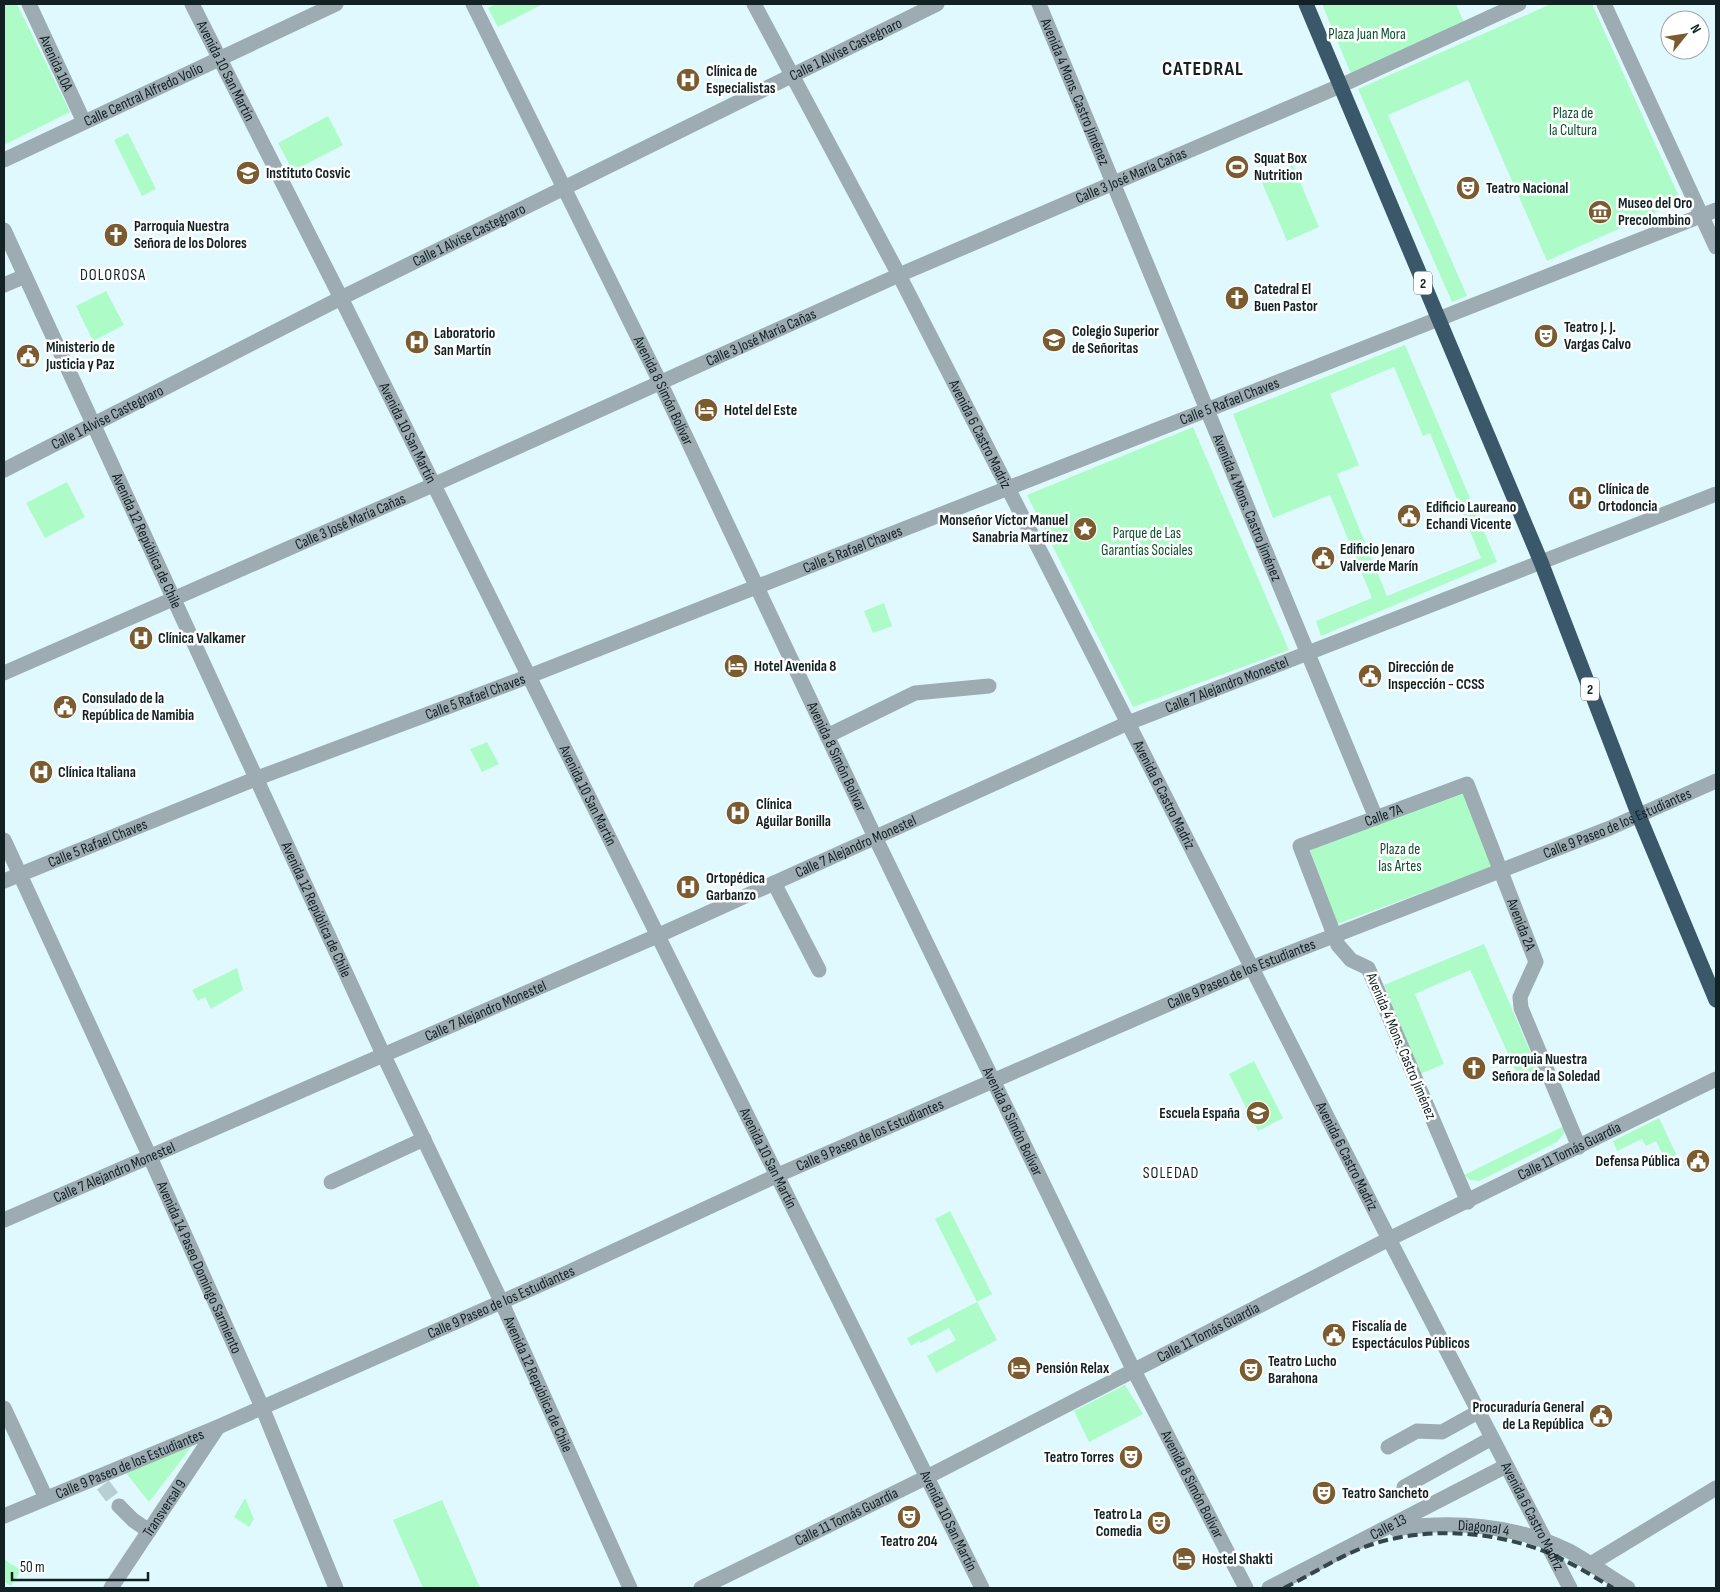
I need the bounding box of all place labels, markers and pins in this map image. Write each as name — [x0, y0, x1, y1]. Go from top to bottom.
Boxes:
place label: Clínica de Especialistas — [706, 62, 776, 98]
hospital icon: Clínica de Especialistas — [675, 67, 701, 93]
place label: Squat Box Nutrition — [1254, 149, 1308, 185]
sports icon: Squat Box Nutrition — [1224, 154, 1250, 180]
school or university icon: Instituto Cosvic — [235, 160, 261, 186]
place label: Instituto Cosvic — [266, 164, 350, 183]
theatre icon: Teatro Nacional — [1455, 175, 1481, 201]
place label: Teatro Nacional — [1486, 179, 1568, 198]
place label: Museo del Oro Precolombino — [1618, 194, 1692, 230]
museum icon: Museo del Oro Precolombino — [1587, 199, 1613, 225]
place label: Parroquia Nuestra Señora de los Dolores — [134, 217, 247, 253]
church icon: Parroquia Nuestra Señora de los Dolores — [103, 222, 129, 248]
place label: Catedral El Buen Pastor — [1254, 280, 1318, 316]
church icon: Catedral El Buen Pastor — [1224, 285, 1250, 311]
place label: Teatro J. J. Vargas Calvo — [1564, 318, 1631, 354]
place label: Colegio Superior de Señoritas — [1072, 322, 1159, 358]
theatre icon: Teatro J. J. Vargas Calvo — [1533, 323, 1559, 349]
place label: Laboratorio San Martín — [434, 324, 495, 360]
school or university icon: Colegio Superior de Señoritas — [1041, 327, 1067, 353]
hospital icon: Laboratorio San Martín — [404, 329, 430, 355]
place label: Ministerio de Justicia y Paz — [45, 338, 115, 374]
public building icon: Ministerio de Justicia y Paz — [15, 343, 41, 369]
hotel icon: Hotel del Este — [693, 397, 719, 423]
place label: Hotel del Este — [724, 401, 797, 420]
place label: Clínica de Ortodoncia — [1598, 480, 1657, 516]
hospital icon: Clínica de Ortodoncia — [1567, 485, 1593, 511]
place label: Edificio Laureano Echandi Vicente — [1426, 498, 1516, 534]
public building icon: Edificio Laureano Echandi Vicente — [1396, 503, 1422, 529]
place label: Monseñor Víctor Manuel Sanabria Martínez — [940, 511, 1068, 547]
place icon: Monseñor Víctor Manuel Sanabria Martínez — [1072, 516, 1098, 542]
place label: Edificio Jenaro Valverde Marín — [1340, 540, 1418, 576]
public building icon: Edificio Jenaro Valverde Marín — [1310, 545, 1336, 571]
hospital icon: Clínica Valkamer — [128, 625, 154, 651]
place label: Clínica Valkamer — [158, 629, 246, 648]
hotel icon: Hotel Avenida 8 — [723, 653, 749, 679]
place label: Hotel Avenida 8 — [754, 657, 836, 676]
place label: Dirección de Inspección - CCSS — [1388, 658, 1485, 694]
public building icon: Dirección de Inspección - CCSS — [1357, 663, 1383, 689]
place label: Consulado de la República de Namibia — [82, 689, 194, 725]
public building icon: Consulado de la República de Namibia — [52, 694, 78, 720]
hospital icon: Clínica Italiana — [28, 759, 54, 785]
place label: Clínica Italiana — [58, 763, 136, 782]
place label: Clínica Aguilar Bonilla — [755, 795, 831, 831]
hospital icon: Clínica Aguilar Bonilla — [725, 800, 751, 826]
place label: Ortopédica Garbanzo — [706, 869, 765, 905]
hospital icon: Ortopédica Garbanzo — [675, 874, 701, 900]
place label: Parroquia Nuestra Señora de la Soledad — [1492, 1050, 1600, 1086]
church icon: Parroquia Nuestra Señora de la Soledad — [1461, 1055, 1487, 1081]
school or university icon: Escuela España — [1245, 1100, 1271, 1126]
place label: Escuela España — [1159, 1104, 1240, 1123]
public building icon: Defensa Pública — [1685, 1148, 1711, 1174]
place label: Defensa Pública — [1596, 1152, 1680, 1171]
place label: Fiscalía de Espectáculos Públicos — [1352, 1317, 1470, 1353]
public building icon: Fiscalía de Espectáculos Públicos — [1321, 1322, 1347, 1348]
place label: Teatro Lucho Barahona — [1268, 1352, 1336, 1388]
hotel icon: Pensión Relax — [1006, 1355, 1032, 1381]
theatre icon: Teatro Lucho Barahona — [1238, 1357, 1264, 1383]
place label: Pensión Relax — [1036, 1359, 1110, 1378]
place label: Procuraduría General de La República — [1473, 1398, 1584, 1434]
public building icon: Procuraduría General de La República — [1588, 1403, 1614, 1429]
theatre icon: Teatro Torres — [1118, 1444, 1144, 1470]
place label: Teatro Torres — [1044, 1448, 1114, 1467]
theatre icon: Teatro Sancheto — [1311, 1480, 1337, 1506]
place label: Teatro Sancheto — [1342, 1484, 1429, 1503]
theatre icon: Teatro 204 — [896, 1504, 922, 1530]
place label: Teatro La Comedia — [1093, 1505, 1142, 1541]
theatre icon: Teatro La Comedia — [1146, 1510, 1172, 1536]
place label: Teatro 204 — [880, 1532, 938, 1551]
hotel icon: Hostel Shakti — [1171, 1546, 1197, 1572]
place label: Hostel Shakti — [1202, 1550, 1273, 1569]

